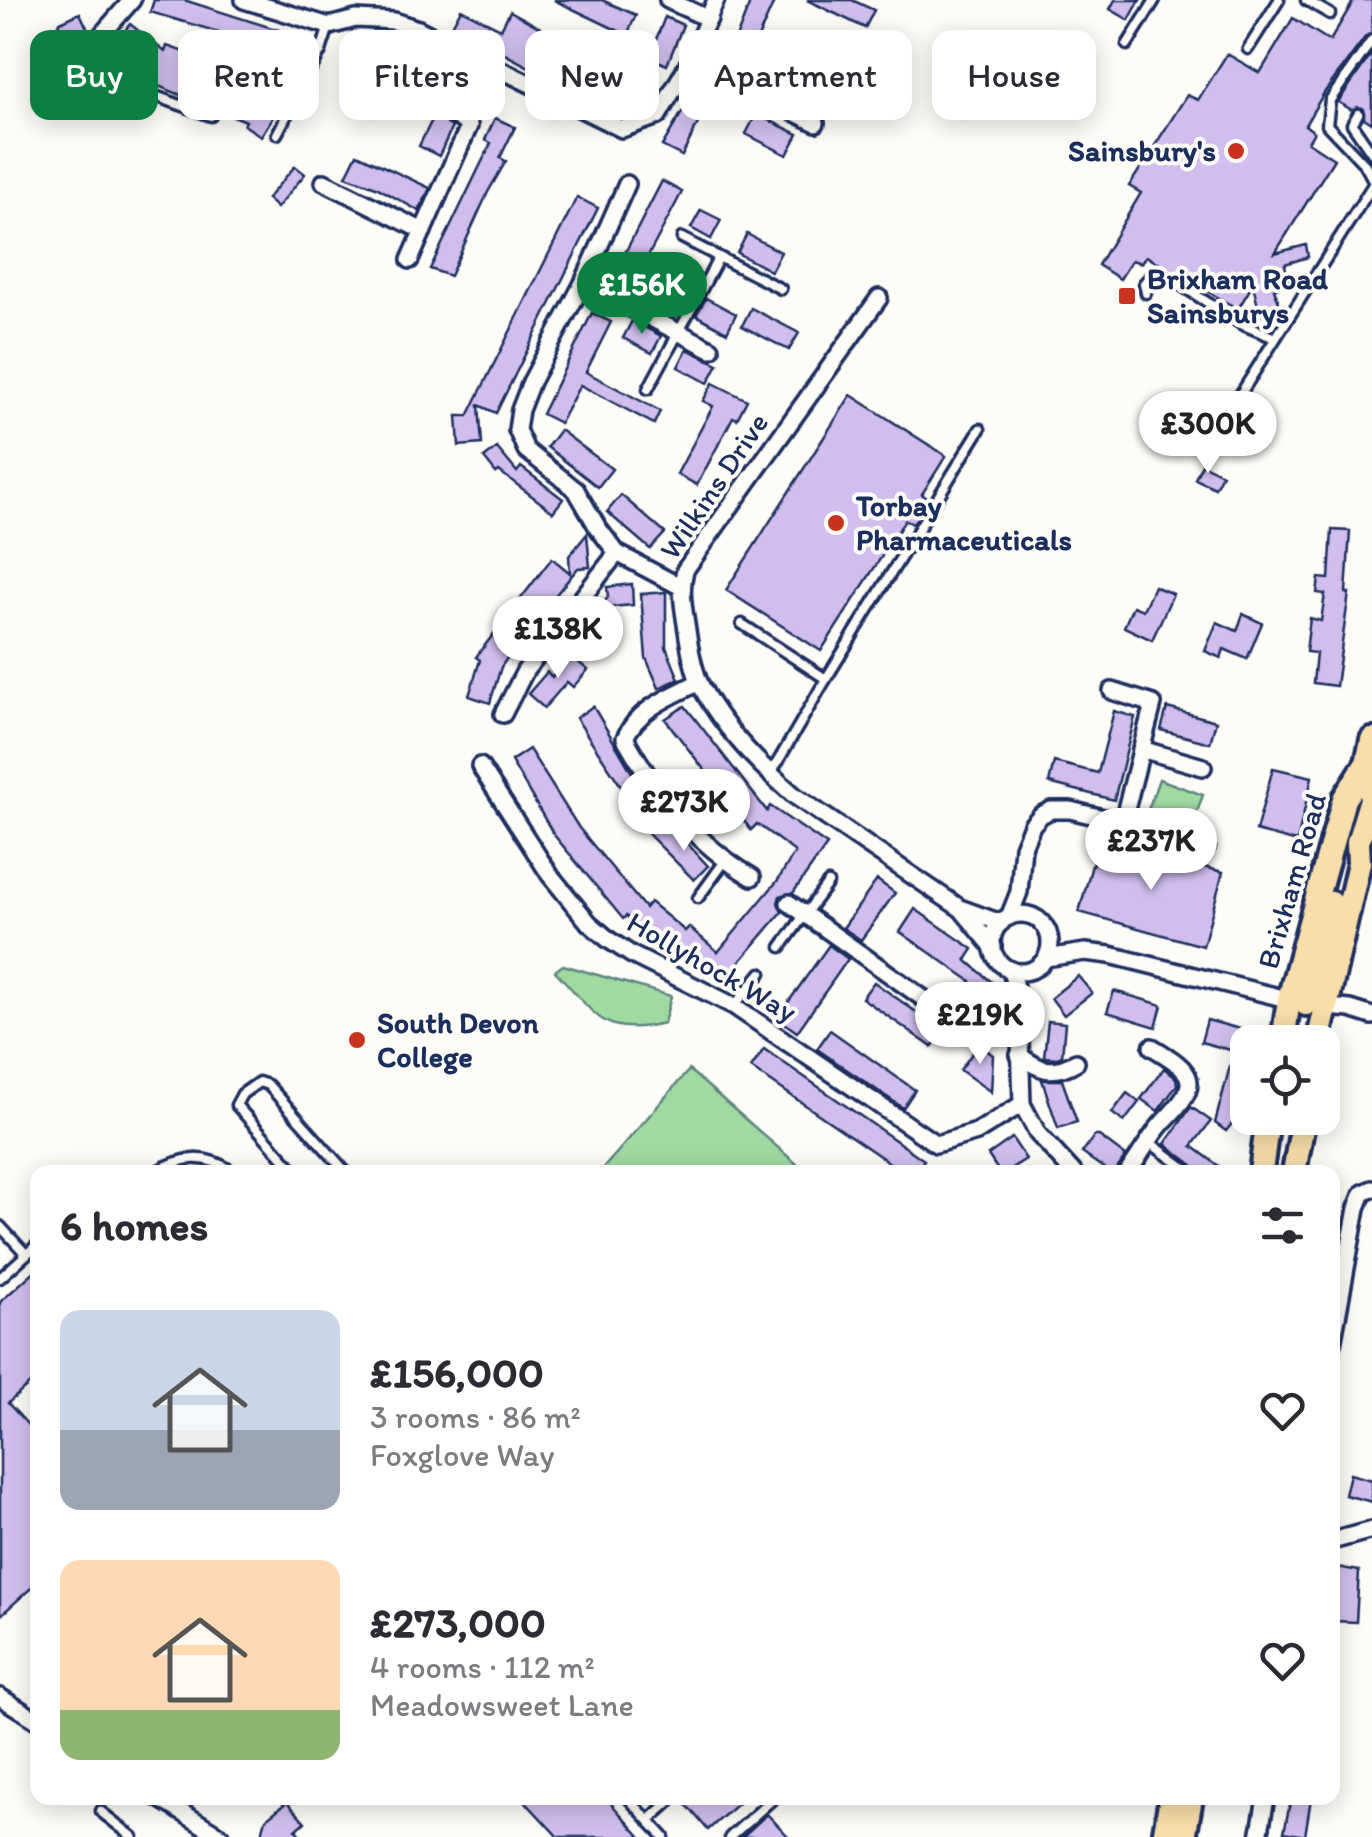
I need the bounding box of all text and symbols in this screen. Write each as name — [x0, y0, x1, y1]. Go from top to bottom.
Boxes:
chip: Buy — [30, 30, 158, 120]
chip: Rent — [178, 30, 319, 120]
chip: Filters — [339, 30, 505, 120]
chip: New — [525, 30, 659, 120]
chip: Apartment — [679, 30, 912, 120]
chip: House — [932, 30, 1096, 120]
place label: Sainsbury's — [1068, 132, 1216, 169]
marker: Sainsbury's — [1225, 140, 1247, 162]
pin: £156K — [572, 252, 712, 337]
place label: Brixham Road Sainsburys — [1147, 260, 1329, 331]
text: £156K — [599, 265, 685, 303]
marker: Brixham Road Sainsburys — [1116, 285, 1138, 307]
pin: £300K — [1138, 391, 1278, 476]
text: £300K — [1161, 404, 1255, 442]
street label: Wilkins Drive — [651, 405, 776, 566]
place label: Torbay Pharmaceuticals — [855, 487, 1072, 558]
marker: Torbay Pharmaceuticals — [825, 512, 847, 534]
pin: £138K — [488, 596, 628, 681]
text: £138K — [514, 609, 602, 647]
pin: £273K — [614, 769, 754, 854]
text: £273K — [640, 782, 728, 820]
street label: Brixham Road — [1249, 789, 1334, 973]
pin: £237K — [1081, 808, 1221, 893]
text: £237K — [1107, 821, 1195, 859]
street label: Hollyhock Way — [621, 903, 804, 1030]
pin: £219K — [910, 982, 1050, 1067]
text: £219K — [937, 995, 1023, 1033]
place label: South Devon College — [377, 1004, 539, 1075]
map controls — [1230, 1025, 1340, 1135]
button: locate — [1230, 1025, 1340, 1135]
marker: South Devon College — [346, 1029, 368, 1051]
icon: filters — [1255, 1198, 1310, 1253]
text: 6 homes — [60, 1200, 208, 1251]
text: £156,000 — [370, 1347, 544, 1398]
icon: home — [140, 1350, 260, 1470]
icon: heart — [1255, 1383, 1310, 1438]
text: 3 rooms · 86 m² — [370, 1398, 581, 1436]
text: Foxglove Way — [370, 1436, 555, 1474]
text: £273,000 — [370, 1597, 546, 1648]
icon: home — [140, 1600, 260, 1720]
icon: heart — [1255, 1633, 1310, 1688]
text: 4 rooms · 112 m² — [370, 1648, 595, 1686]
text: Meadowsweet Lane — [370, 1686, 634, 1724]

